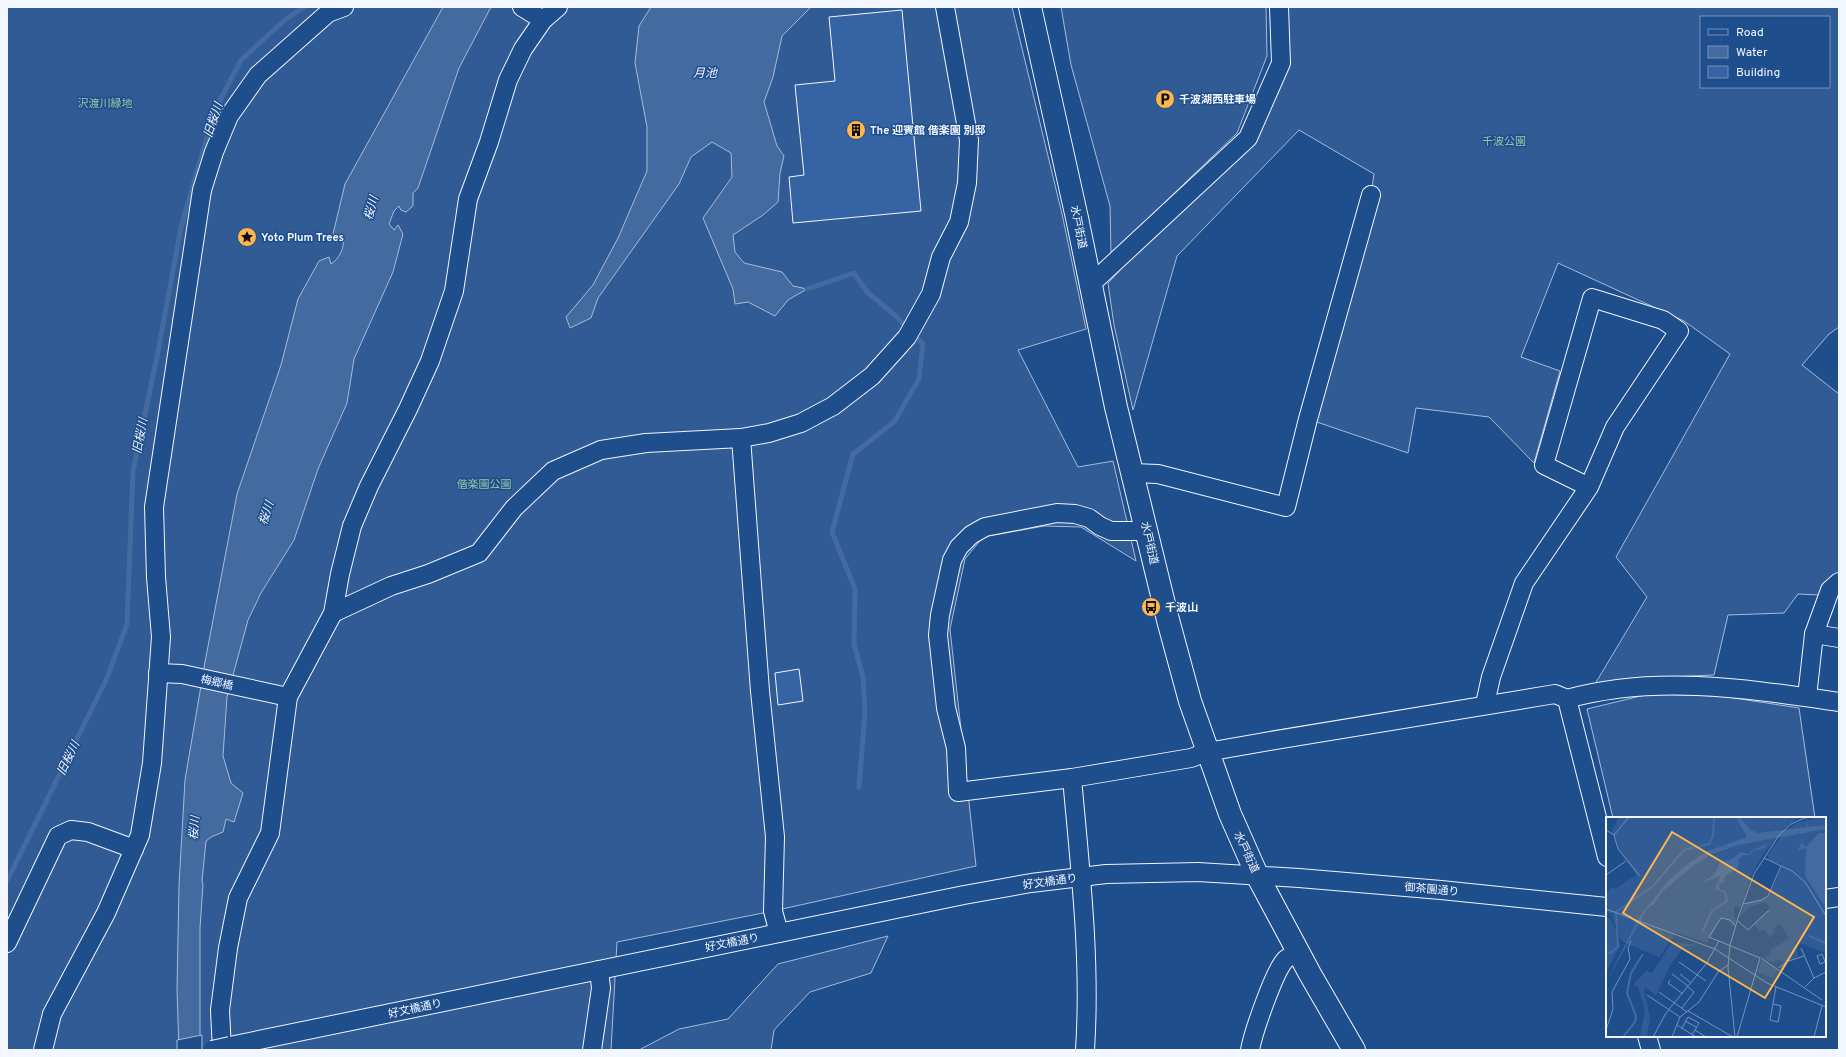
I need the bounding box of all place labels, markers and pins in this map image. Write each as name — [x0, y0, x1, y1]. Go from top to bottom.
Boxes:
parking icon: 千波湖西駐車場 — [1154, 88, 1176, 110]
place label: 千波湖西駐車場 — [1179, 93, 1256, 107]
building icon: The 迎賓館 偕楽園 別邸 — [845, 119, 867, 141]
place label: The 迎賓館 偕楽園 別邸 — [870, 124, 986, 138]
place icon: Yoto Plum Trees — [236, 226, 258, 248]
place label: Yoto Plum Trees — [261, 231, 344, 245]
bus stop icon: 千波山 — [1140, 596, 1162, 618]
place label: 千波山 — [1165, 601, 1198, 615]

